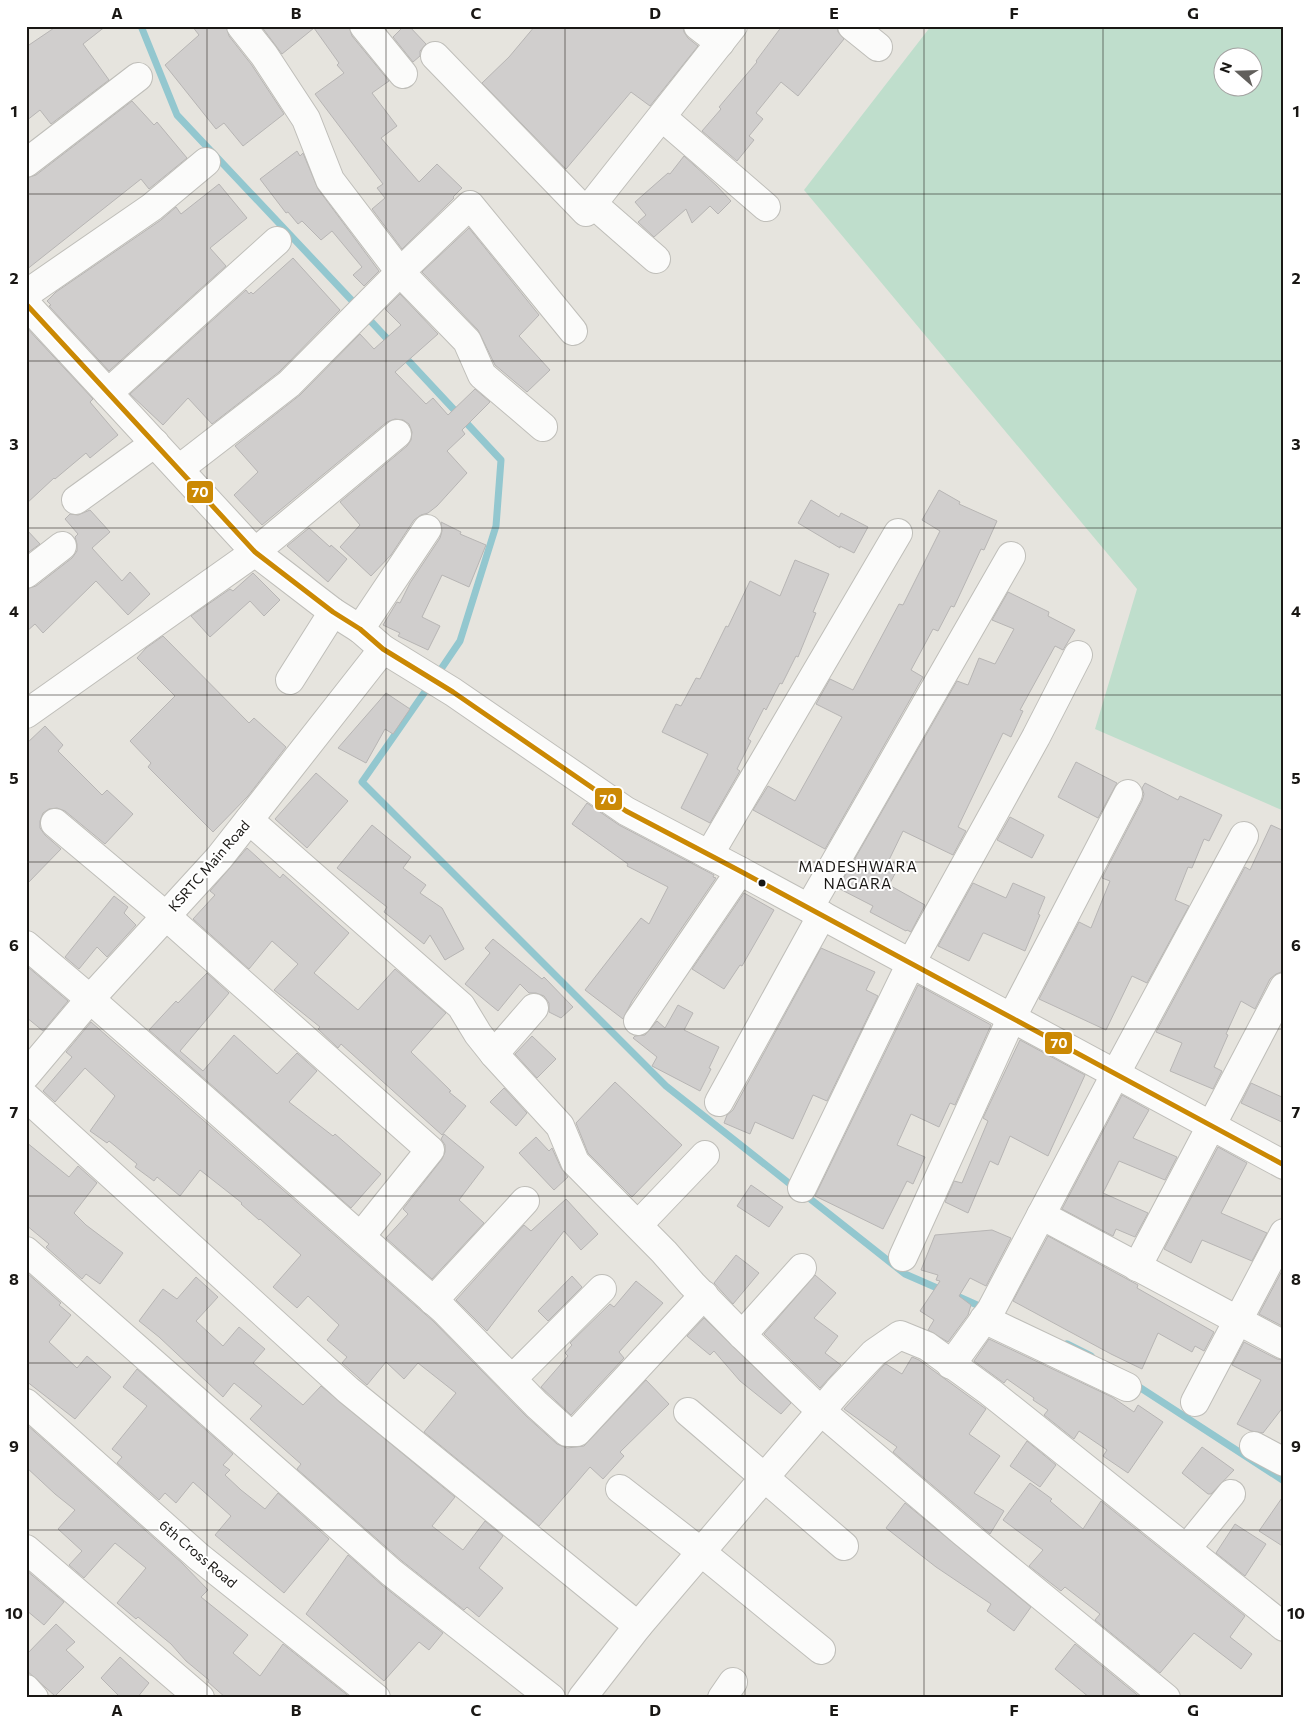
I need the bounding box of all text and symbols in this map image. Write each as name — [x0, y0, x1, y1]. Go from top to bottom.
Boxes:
text: A — [111, 3, 123, 22]
text: B — [291, 3, 302, 22]
text: C — [471, 3, 482, 22]
text: D — [649, 3, 661, 22]
text: E — [829, 3, 839, 22]
text: F — [1009, 3, 1019, 22]
text: G — [1187, 3, 1199, 22]
north arrow — [1212, 48, 1262, 98]
text: N — [1216, 60, 1235, 75]
text: 1 — [10, 101, 18, 120]
text: 1 — [1292, 101, 1300, 120]
text: 2 — [9, 268, 19, 287]
text: 2 — [1291, 268, 1301, 287]
text: 3 — [9, 434, 19, 453]
text: 3 — [1291, 434, 1301, 453]
line badge: 70 — [186, 480, 214, 504]
text: 70 — [192, 483, 208, 500]
text: 4 — [9, 601, 19, 620]
text: 4 — [1291, 601, 1301, 620]
text: 5 — [9, 768, 19, 787]
text: 5 — [1291, 768, 1301, 787]
line badge: 70 — [594, 787, 623, 811]
text: 70 — [600, 790, 616, 807]
street label: KSRTC Main Road — [164, 817, 253, 915]
district label: MADESHWARA NAGARA — [798, 857, 918, 892]
unlabelled marker — [757, 878, 767, 888]
text: 6 — [9, 935, 19, 954]
text: 6 — [1291, 935, 1301, 954]
line badge: 70 — [1044, 1031, 1073, 1055]
text: 70 — [1051, 1034, 1067, 1051]
text: 7 — [10, 1102, 19, 1121]
text: 7 — [1292, 1102, 1301, 1121]
text: 8 — [9, 1269, 19, 1288]
text: 8 — [1291, 1269, 1301, 1288]
text: 9 — [9, 1436, 19, 1455]
text: 9 — [1291, 1436, 1301, 1455]
street label: 6th Cross Road — [156, 1516, 241, 1591]
text: 10 — [5, 1603, 23, 1622]
text: 10 — [1287, 1603, 1305, 1622]
text: A — [111, 1700, 123, 1719]
text: B — [291, 1700, 302, 1719]
text: C — [471, 1700, 482, 1719]
text: D — [649, 1700, 661, 1719]
text: E — [829, 1700, 839, 1719]
text: F — [1009, 1700, 1019, 1719]
text: G — [1187, 1700, 1199, 1719]

